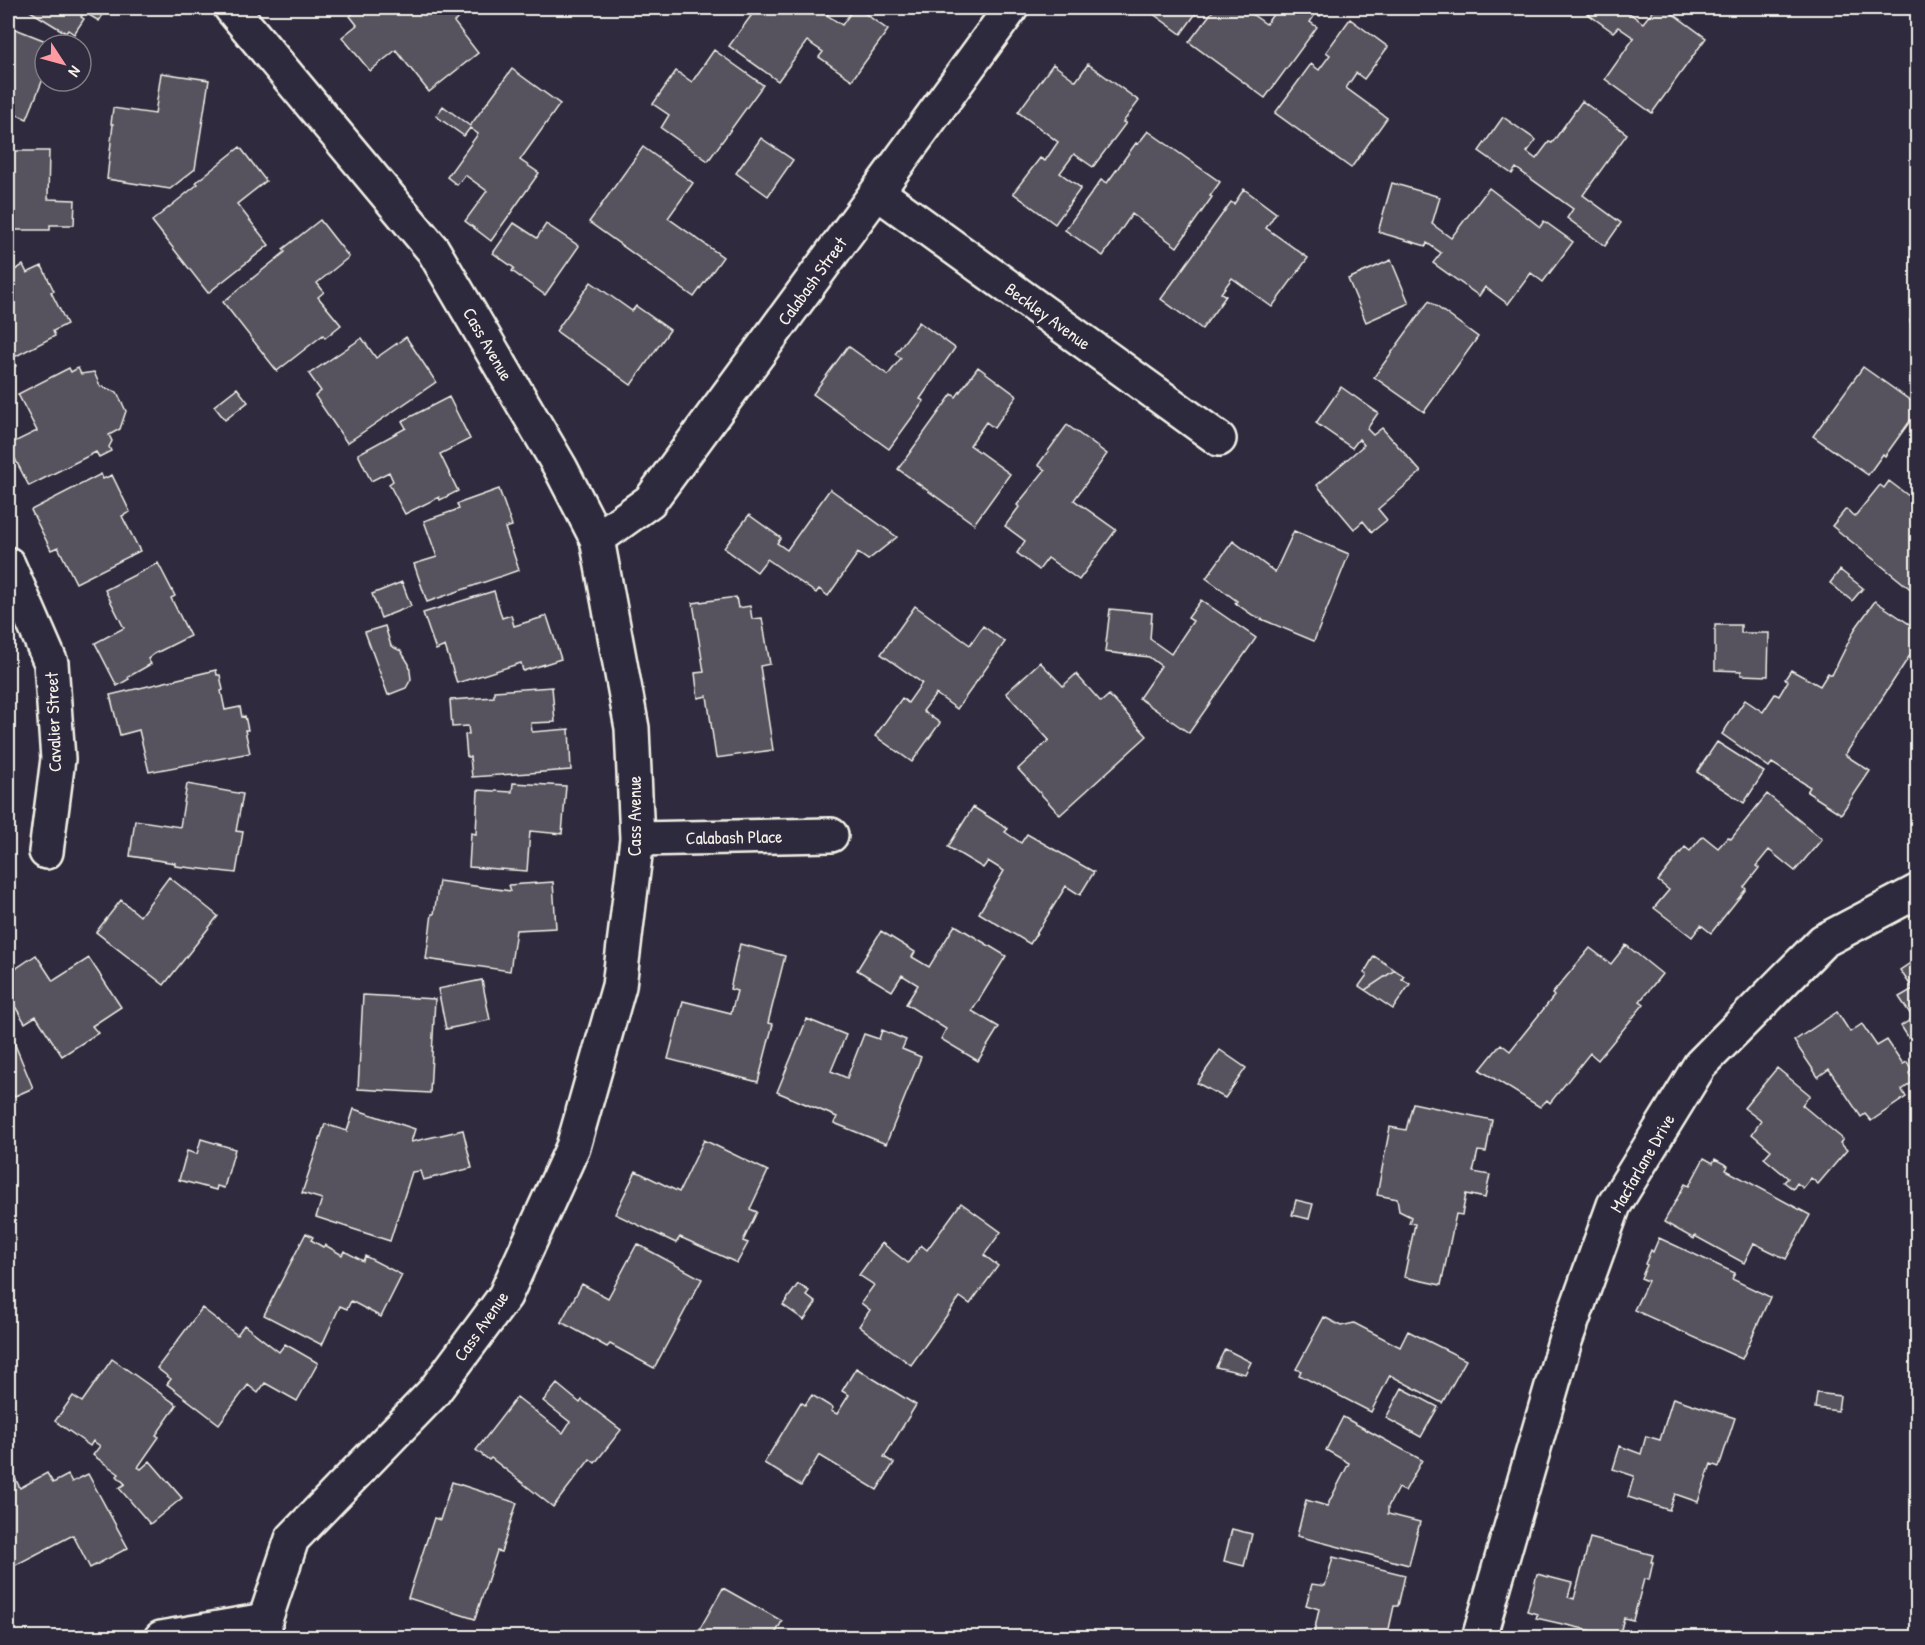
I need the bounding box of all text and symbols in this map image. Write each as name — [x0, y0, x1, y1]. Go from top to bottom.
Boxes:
north arrow — [33, 33, 93, 93]
text: N — [63, 62, 87, 82]
street label: Calabash Street — [771, 231, 853, 330]
street label: Beckley Avenue — [1000, 276, 1096, 356]
street label: Cass Avenue — [457, 303, 519, 385]
street label: Cavalier Street — [39, 671, 67, 772]
street label: Cass Avenue — [622, 776, 647, 856]
street label: Calabash Place — [686, 824, 782, 850]
street label: Macfarlane Drive — [1604, 1109, 1680, 1217]
street label: Cass Avenue — [448, 1286, 514, 1366]

